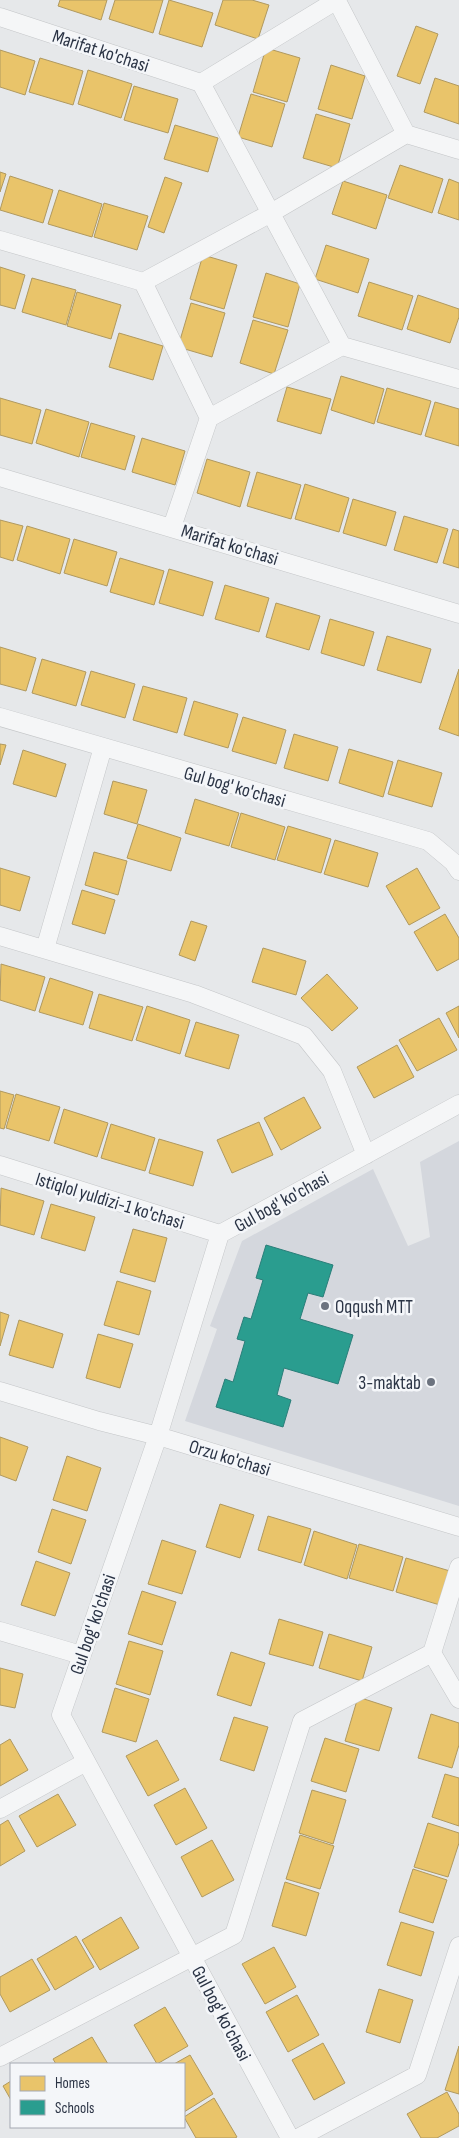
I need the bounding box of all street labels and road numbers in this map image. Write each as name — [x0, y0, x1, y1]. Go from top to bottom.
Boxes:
street label: Marifat ko'chasi — [49, 25, 152, 78]
street label: Marifat ko'chasi — [178, 520, 281, 571]
street label: Gul bog' ko'chasi — [181, 762, 288, 813]
street label: Gul bog' ko'chasi — [230, 1167, 333, 1238]
street label: Istiqlol yuldizi-1 ko'chasi — [32, 1168, 187, 1235]
street label: Orzu ko'chasi — [186, 1435, 273, 1482]
street label: Gul bog' ko'chasi — [66, 1571, 121, 1678]
street label: Gul bog' ko'chasi — [186, 1962, 255, 2065]

